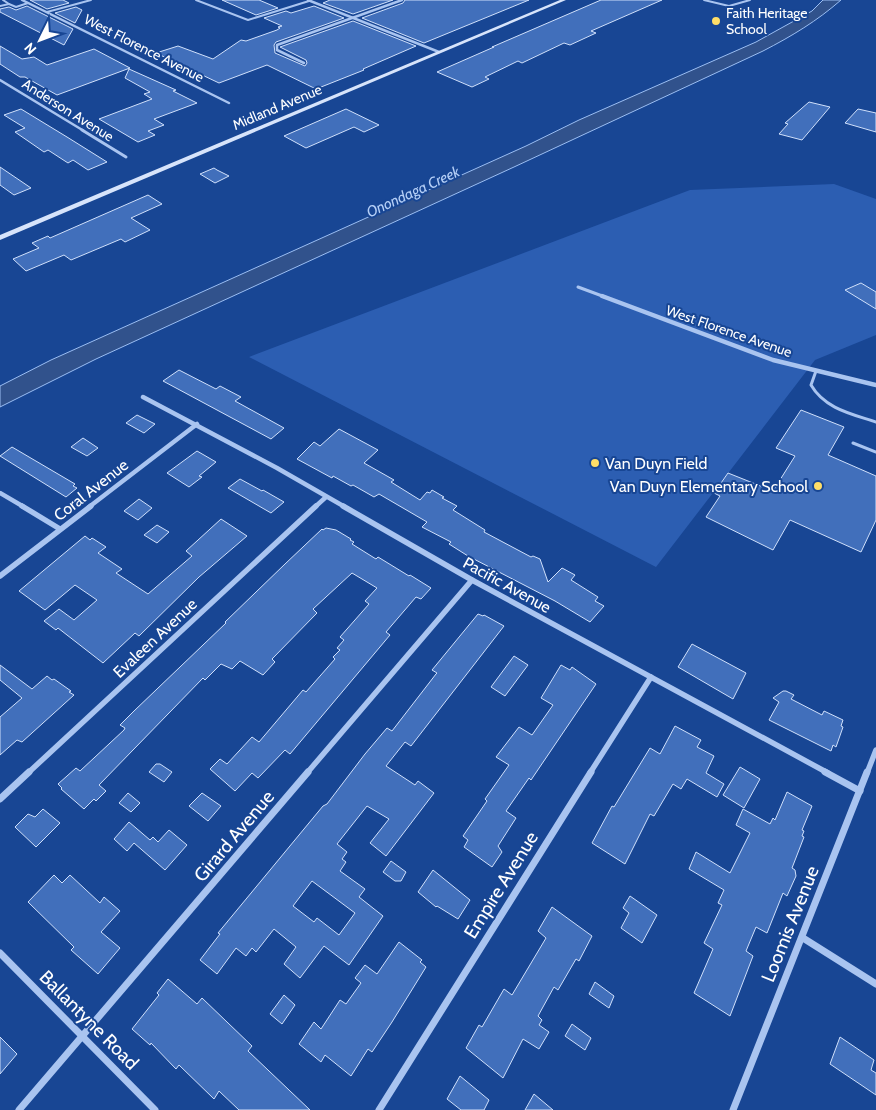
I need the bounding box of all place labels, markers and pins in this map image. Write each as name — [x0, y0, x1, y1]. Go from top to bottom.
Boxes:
place label: Faith Heritage School — [726, 4, 808, 38]
marker: Faith Heritage School — [710, 15, 722, 27]
place label: Van Duyn Field — [605, 454, 707, 473]
marker: Van Duyn Field — [589, 457, 601, 469]
place label: Van Duyn Elementary School — [610, 477, 808, 496]
marker: Van Duyn Elementary School — [812, 480, 824, 492]

